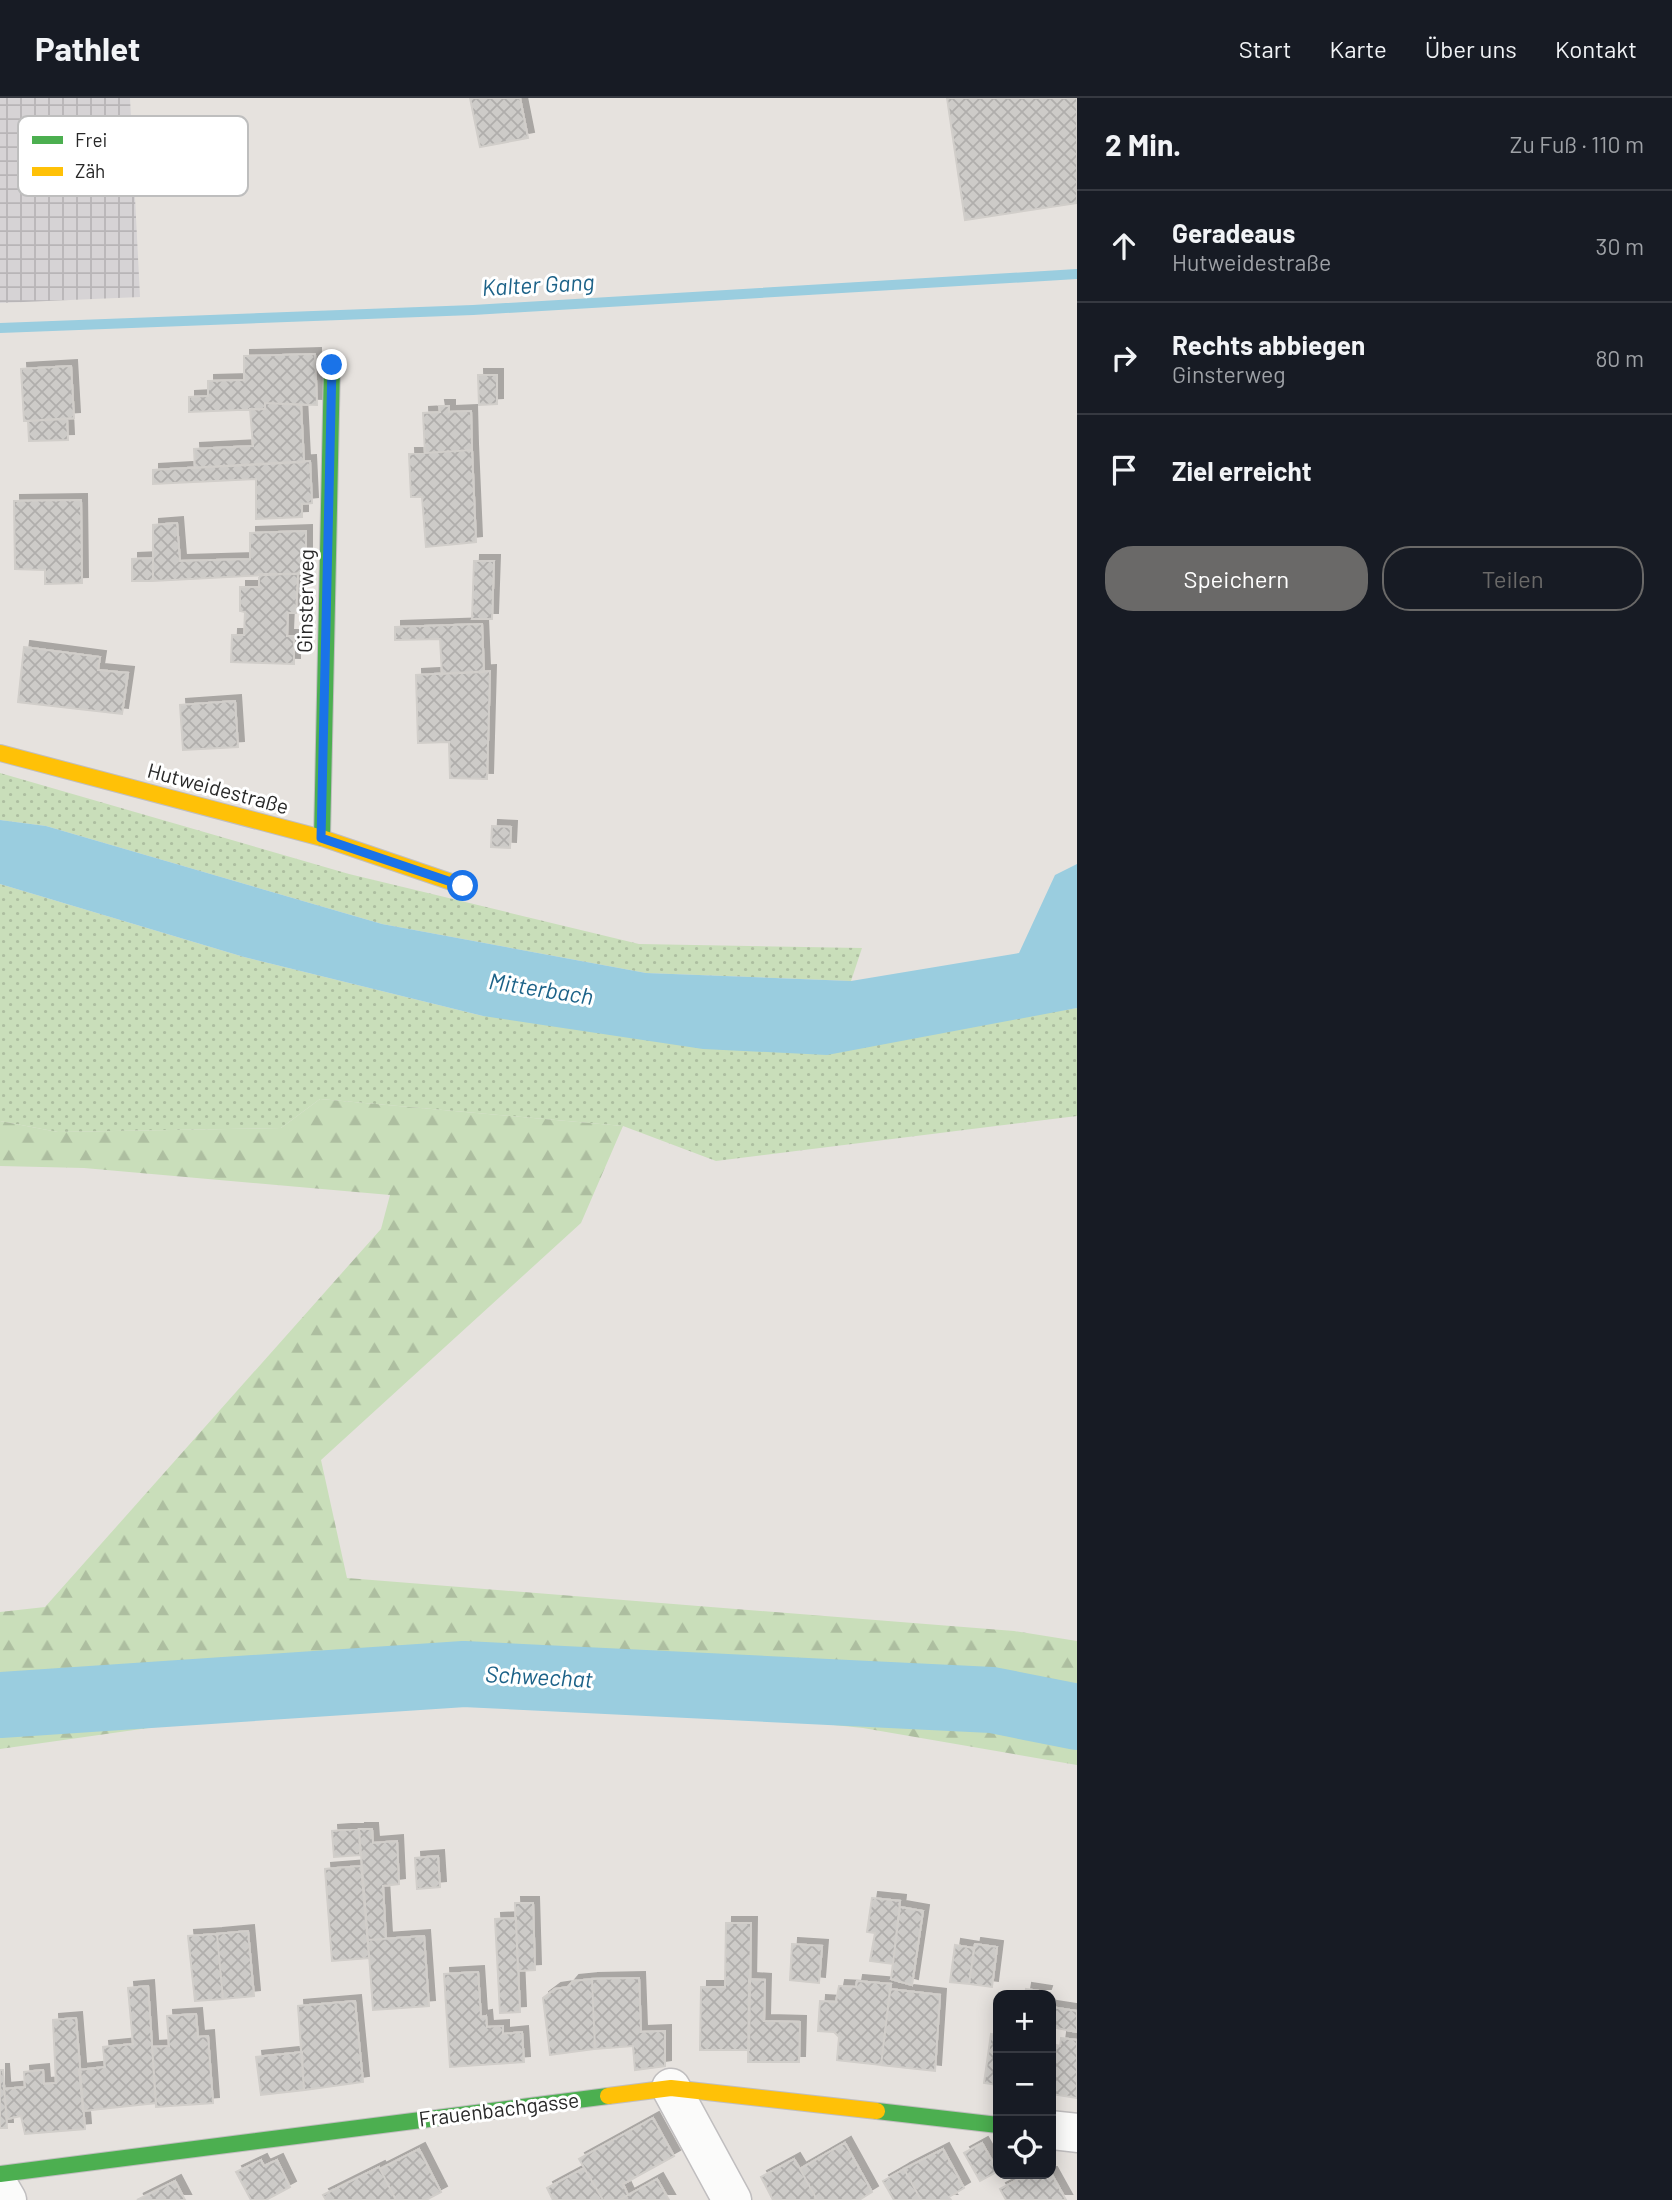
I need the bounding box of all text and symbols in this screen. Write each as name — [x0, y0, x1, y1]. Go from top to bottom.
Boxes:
text: Pathlet — [35, 28, 140, 68]
text: Start — [1239, 34, 1292, 63]
text: Karte — [1330, 34, 1387, 63]
text: Über uns — [1425, 34, 1517, 63]
text: Kontakt — [1555, 34, 1637, 63]
legend — [18, 116, 248, 196]
text: 2 Min. — [1105, 126, 1181, 162]
text: Frei — [75, 128, 107, 151]
text: Zu Fuß · 110 m — [1510, 130, 1644, 158]
text: Zäh — [75, 159, 105, 182]
text: Geradeaus — [1172, 217, 1295, 248]
icon: ahead — [1105, 227, 1143, 265]
text: 30 m — [1596, 232, 1644, 260]
text: Hutweidestraße — [1172, 248, 1331, 276]
water label: Kalter Gang — [481, 267, 595, 301]
text: Rechts abbiegen — [1172, 329, 1365, 360]
icon: right — [1105, 339, 1143, 377]
text: 80 m — [1595, 344, 1644, 372]
route end — [316, 349, 347, 380]
text: Ginsterweg — [1172, 360, 1285, 388]
icon: arrive — [1105, 451, 1143, 489]
text: Ziel erreicht — [1172, 455, 1312, 486]
button: Speichern — [1105, 546, 1368, 611]
button: Teilen — [1382, 546, 1644, 611]
street label: Ginsterweg — [291, 549, 318, 653]
street label: Hutweidestraße — [145, 757, 292, 818]
route start — [447, 870, 478, 901]
water label: Mitterbach — [487, 966, 595, 1010]
water label: Schwechat — [484, 1659, 594, 1693]
map controls — [993, 1990, 1056, 2179]
button: + — [993, 1990, 1056, 2053]
button: − — [993, 2053, 1056, 2116]
street label: Frauenbachgasse — [417, 2086, 580, 2131]
button: locate — [993, 2116, 1056, 2179]

